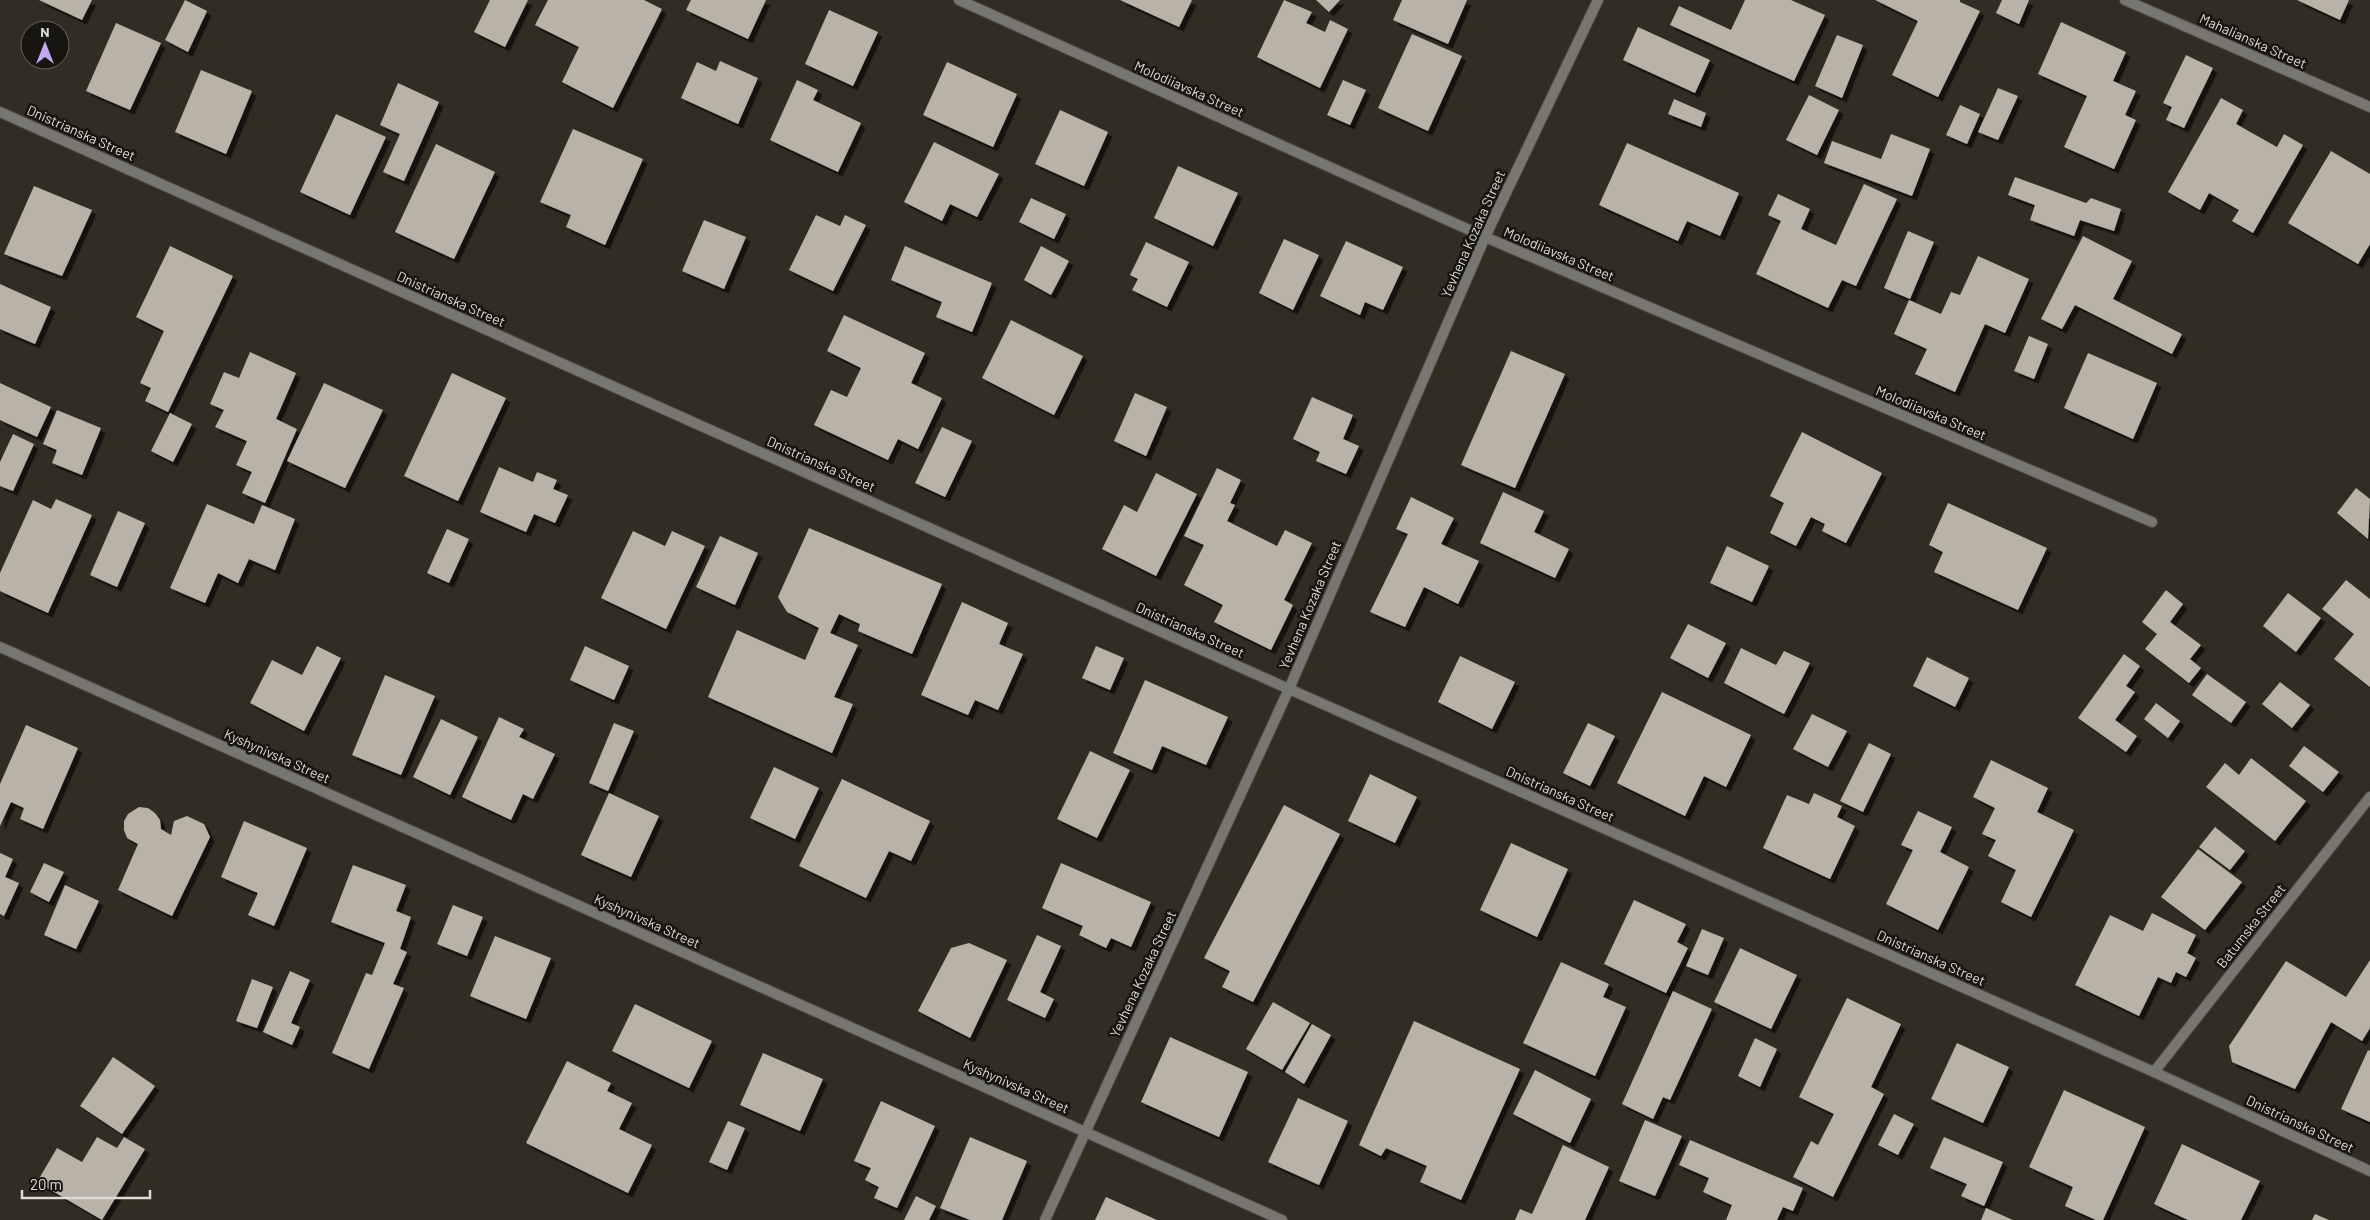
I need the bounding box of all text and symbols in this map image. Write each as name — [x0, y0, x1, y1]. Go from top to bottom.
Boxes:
street label: Mahalianska Street — [2197, 9, 2309, 72]
north arrow — [20, 20, 70, 70]
text: N — [40, 23, 50, 40]
street label: Molodiiavska Street — [1132, 57, 1247, 120]
street label: Dnistrianska Street — [24, 101, 138, 164]
street label: Yevhena Kozaka Street — [1437, 167, 1508, 300]
street label: Molodiiavska Street — [1501, 223, 1617, 284]
street label: Dnistrianska Street — [394, 267, 508, 330]
street label: Molodiiavska Street — [1873, 382, 1989, 443]
street label: Dnistrianska Street — [764, 432, 878, 495]
street label: Yevhena Kozaka Street — [1275, 538, 1344, 672]
street label: Dnistrianska Street — [1133, 598, 1247, 661]
street label: Kyshynivska Street — [222, 725, 333, 786]
street label: Dnistrianska Street — [1503, 762, 1617, 825]
street label: Batumska Street — [2213, 880, 2289, 971]
street label: Kyshynivska Street — [592, 890, 703, 951]
street label: Yevhena Kozaka Street — [1106, 908, 1179, 1040]
street label: Dnistrianska Street — [1874, 926, 1988, 989]
street label: Kyshynivska Street — [961, 1055, 1072, 1116]
street label: Dnistrianska Street — [2244, 1091, 2357, 1156]
scale bar — [22, 1168, 150, 1200]
text: 20 m — [30, 1175, 62, 1193]

